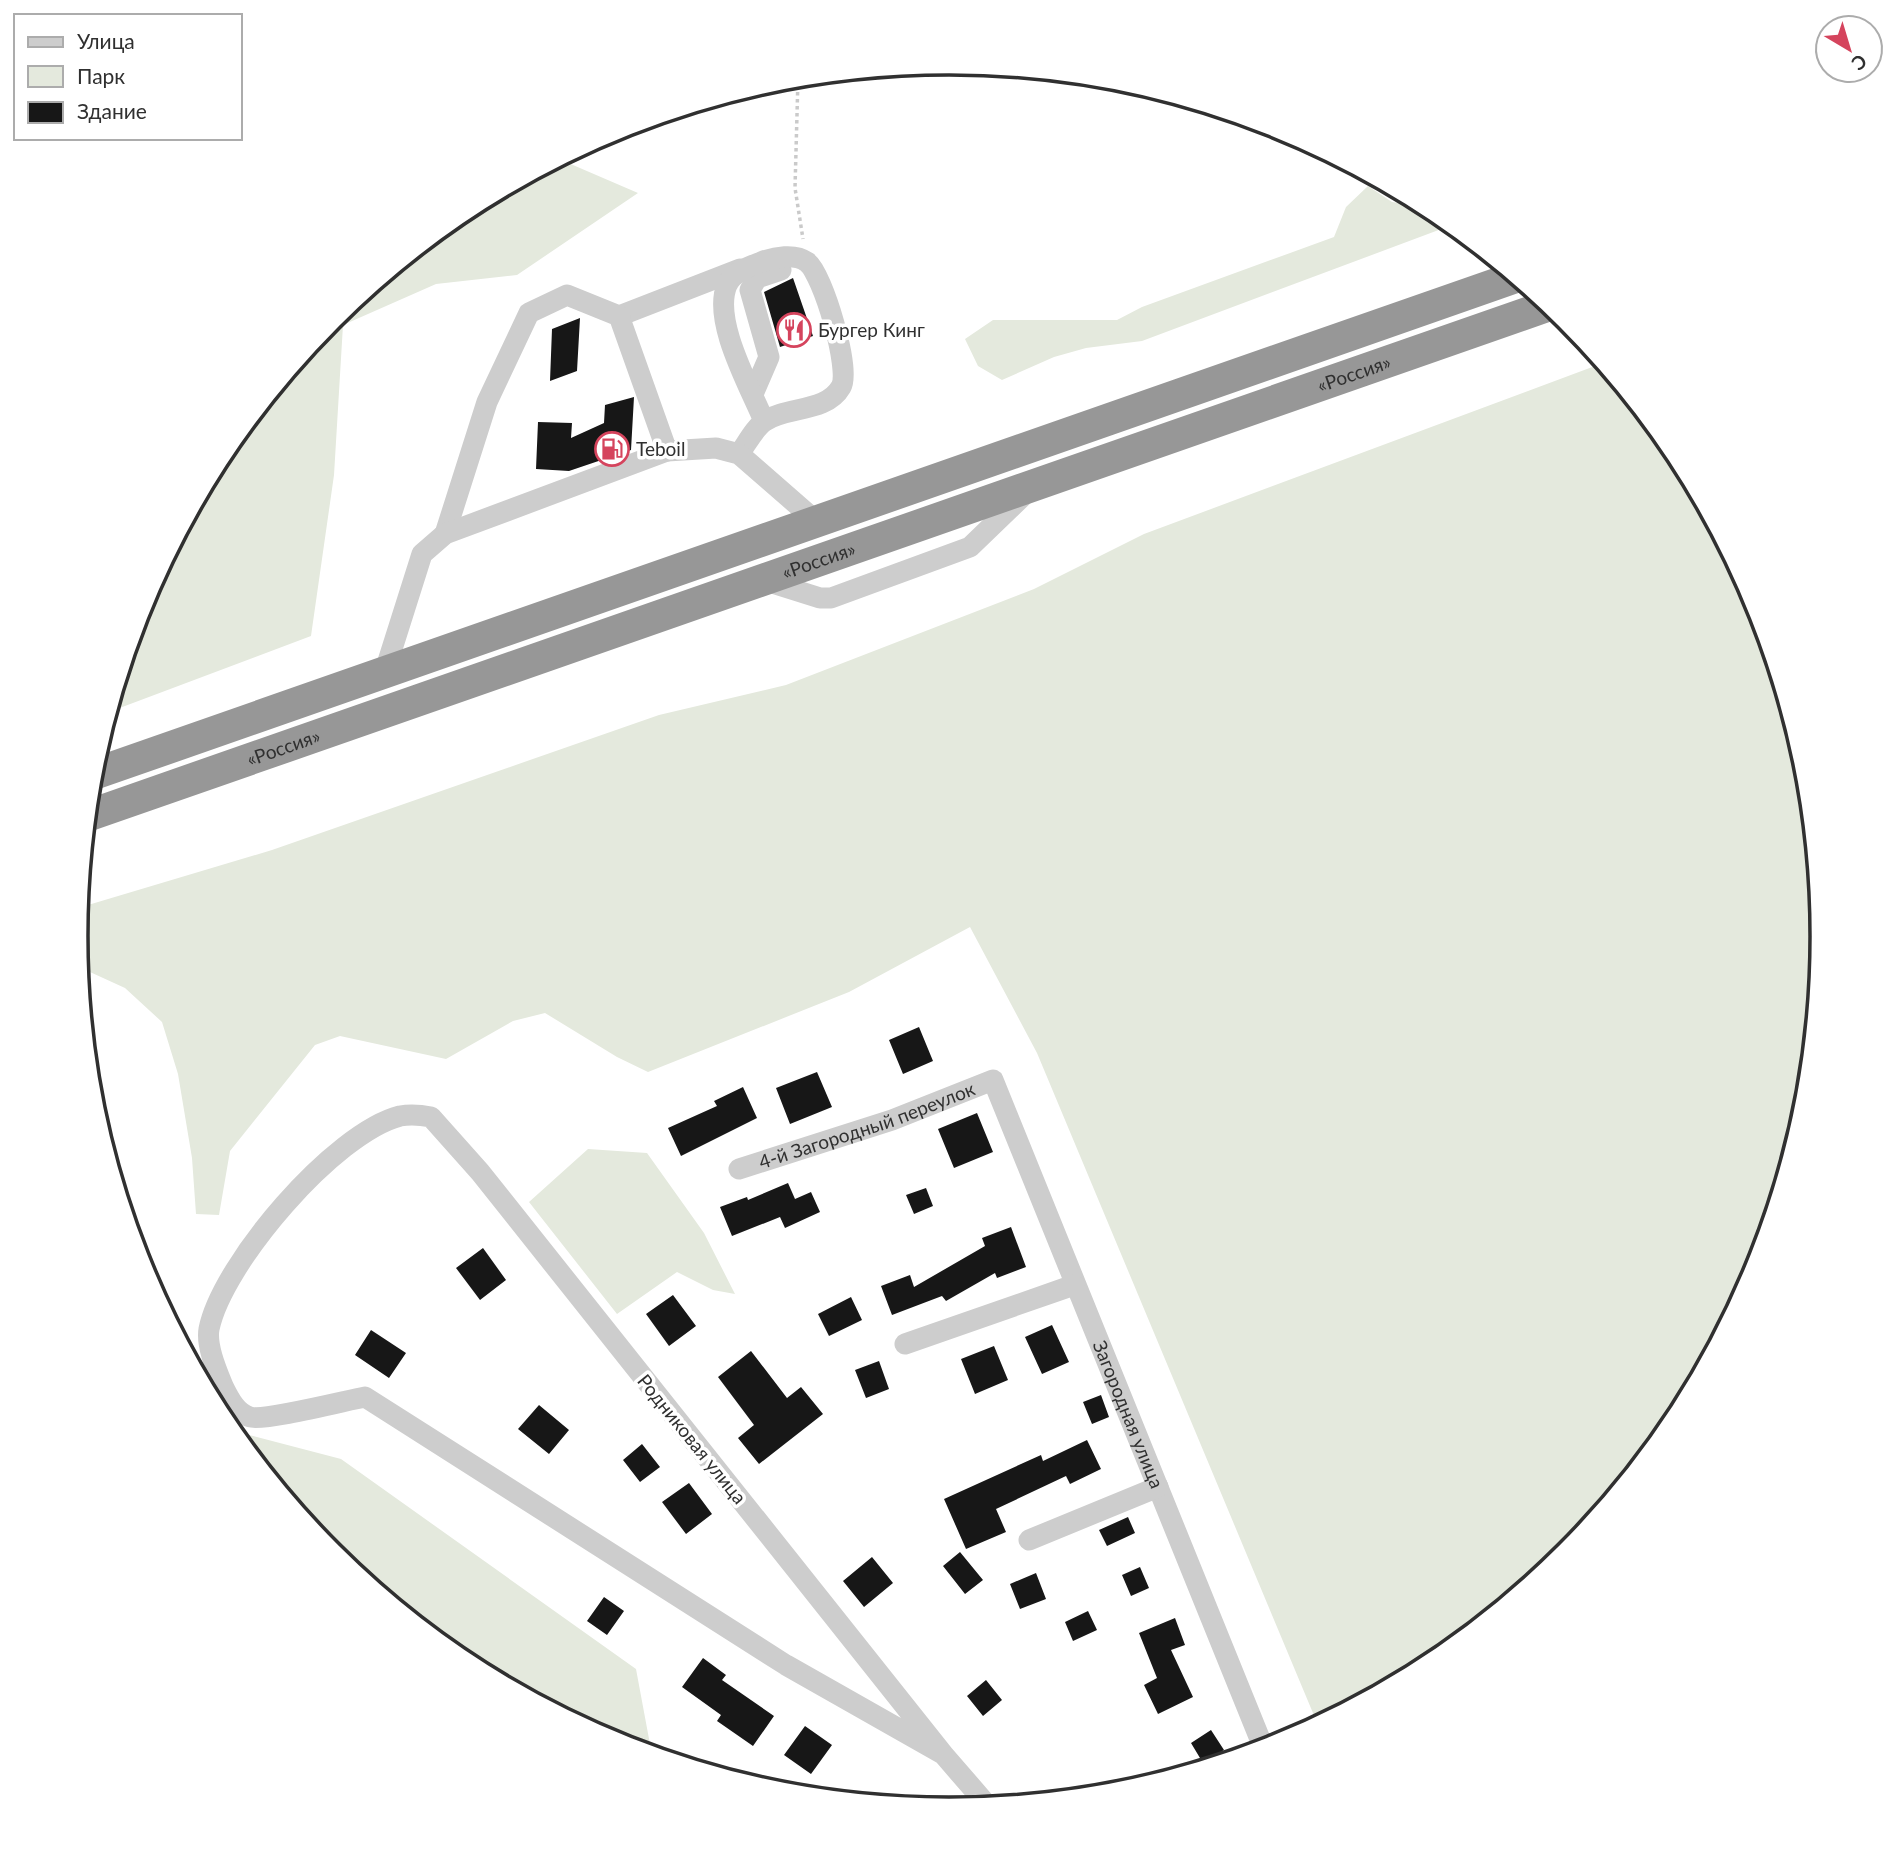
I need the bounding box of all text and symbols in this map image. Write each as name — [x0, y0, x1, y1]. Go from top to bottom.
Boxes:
legend — [14, 14, 242, 140]
north arrow — [1814, 14, 1884, 84]
text: Улица — [77, 28, 135, 53]
text: С — [1847, 50, 1872, 76]
text: Парк — [77, 63, 125, 88]
text: Здание — [77, 98, 147, 123]
restaurant icon: Бургер Кинг — [775, 311, 813, 349]
place label: Бургер Кинг — [818, 318, 925, 341]
street label: «Россия» — [1314, 350, 1394, 396]
fuel station icon: Teboil — [593, 430, 631, 468]
place label: Teboil — [636, 437, 685, 460]
street label: «Россия» — [779, 537, 858, 583]
street label: «Россия» — [243, 724, 323, 770]
street label: 4-й Загородный переулок — [756, 1076, 978, 1173]
street label: Загородная улица — [1089, 1337, 1169, 1491]
street label: Родниковая улица — [633, 1369, 752, 1508]

